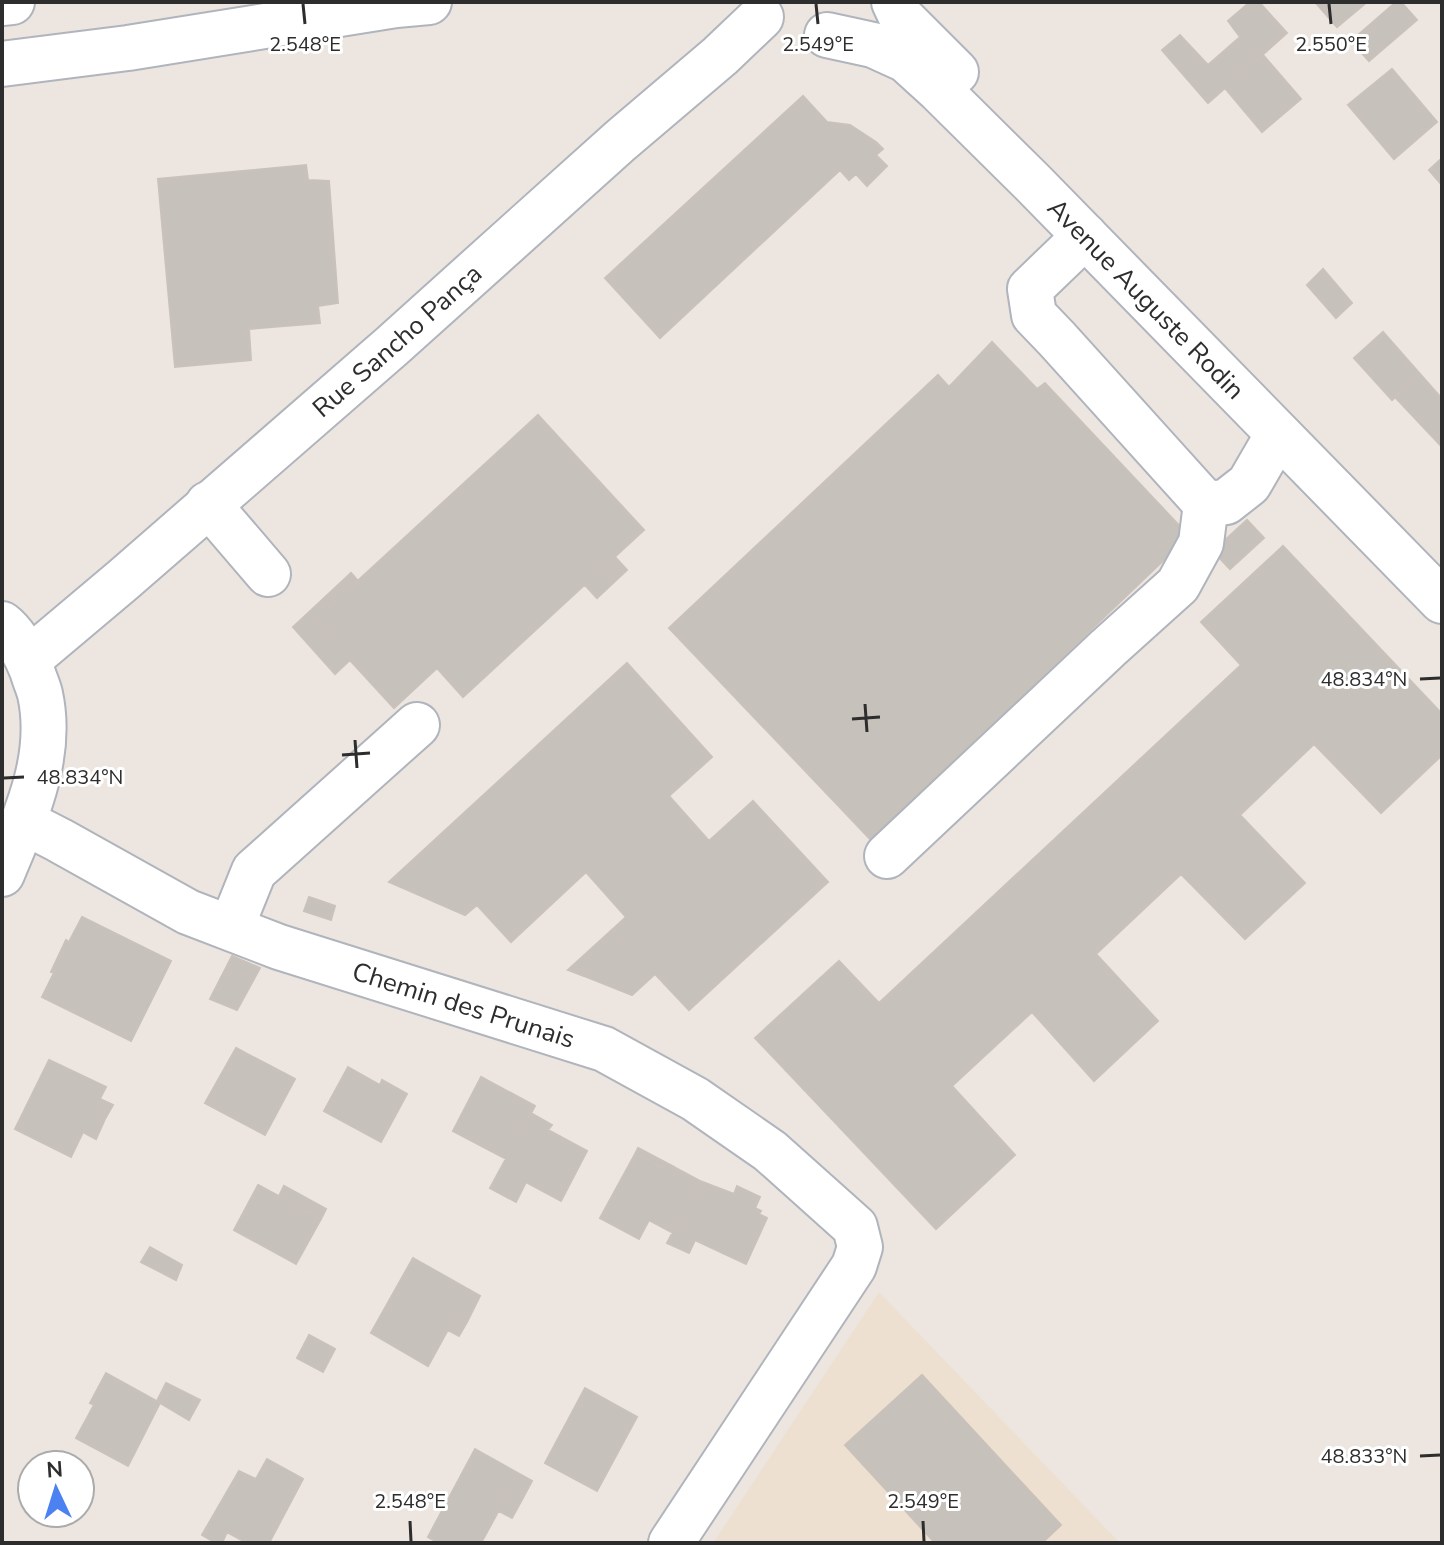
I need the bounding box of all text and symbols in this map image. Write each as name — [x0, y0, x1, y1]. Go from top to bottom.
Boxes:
text: 2.548°E — [269, 31, 341, 58]
text: 2.549°E — [782, 31, 854, 58]
text: 2.550°E — [1295, 31, 1367, 58]
street label: Avenue Auguste Rodin — [1040, 191, 1252, 407]
street label: Rue Sancho Pança — [305, 257, 489, 425]
text: 48.834°N — [1321, 666, 1407, 693]
text: 48.834°N — [37, 764, 123, 791]
street label: Chemin des Prunais — [348, 954, 579, 1057]
text: 48.833°N — [1321, 1443, 1407, 1470]
north arrow — [16, 1449, 96, 1529]
text: N — [45, 1455, 64, 1486]
text: 2.548°E — [374, 1488, 446, 1515]
text: 2.549°E — [887, 1488, 959, 1515]

